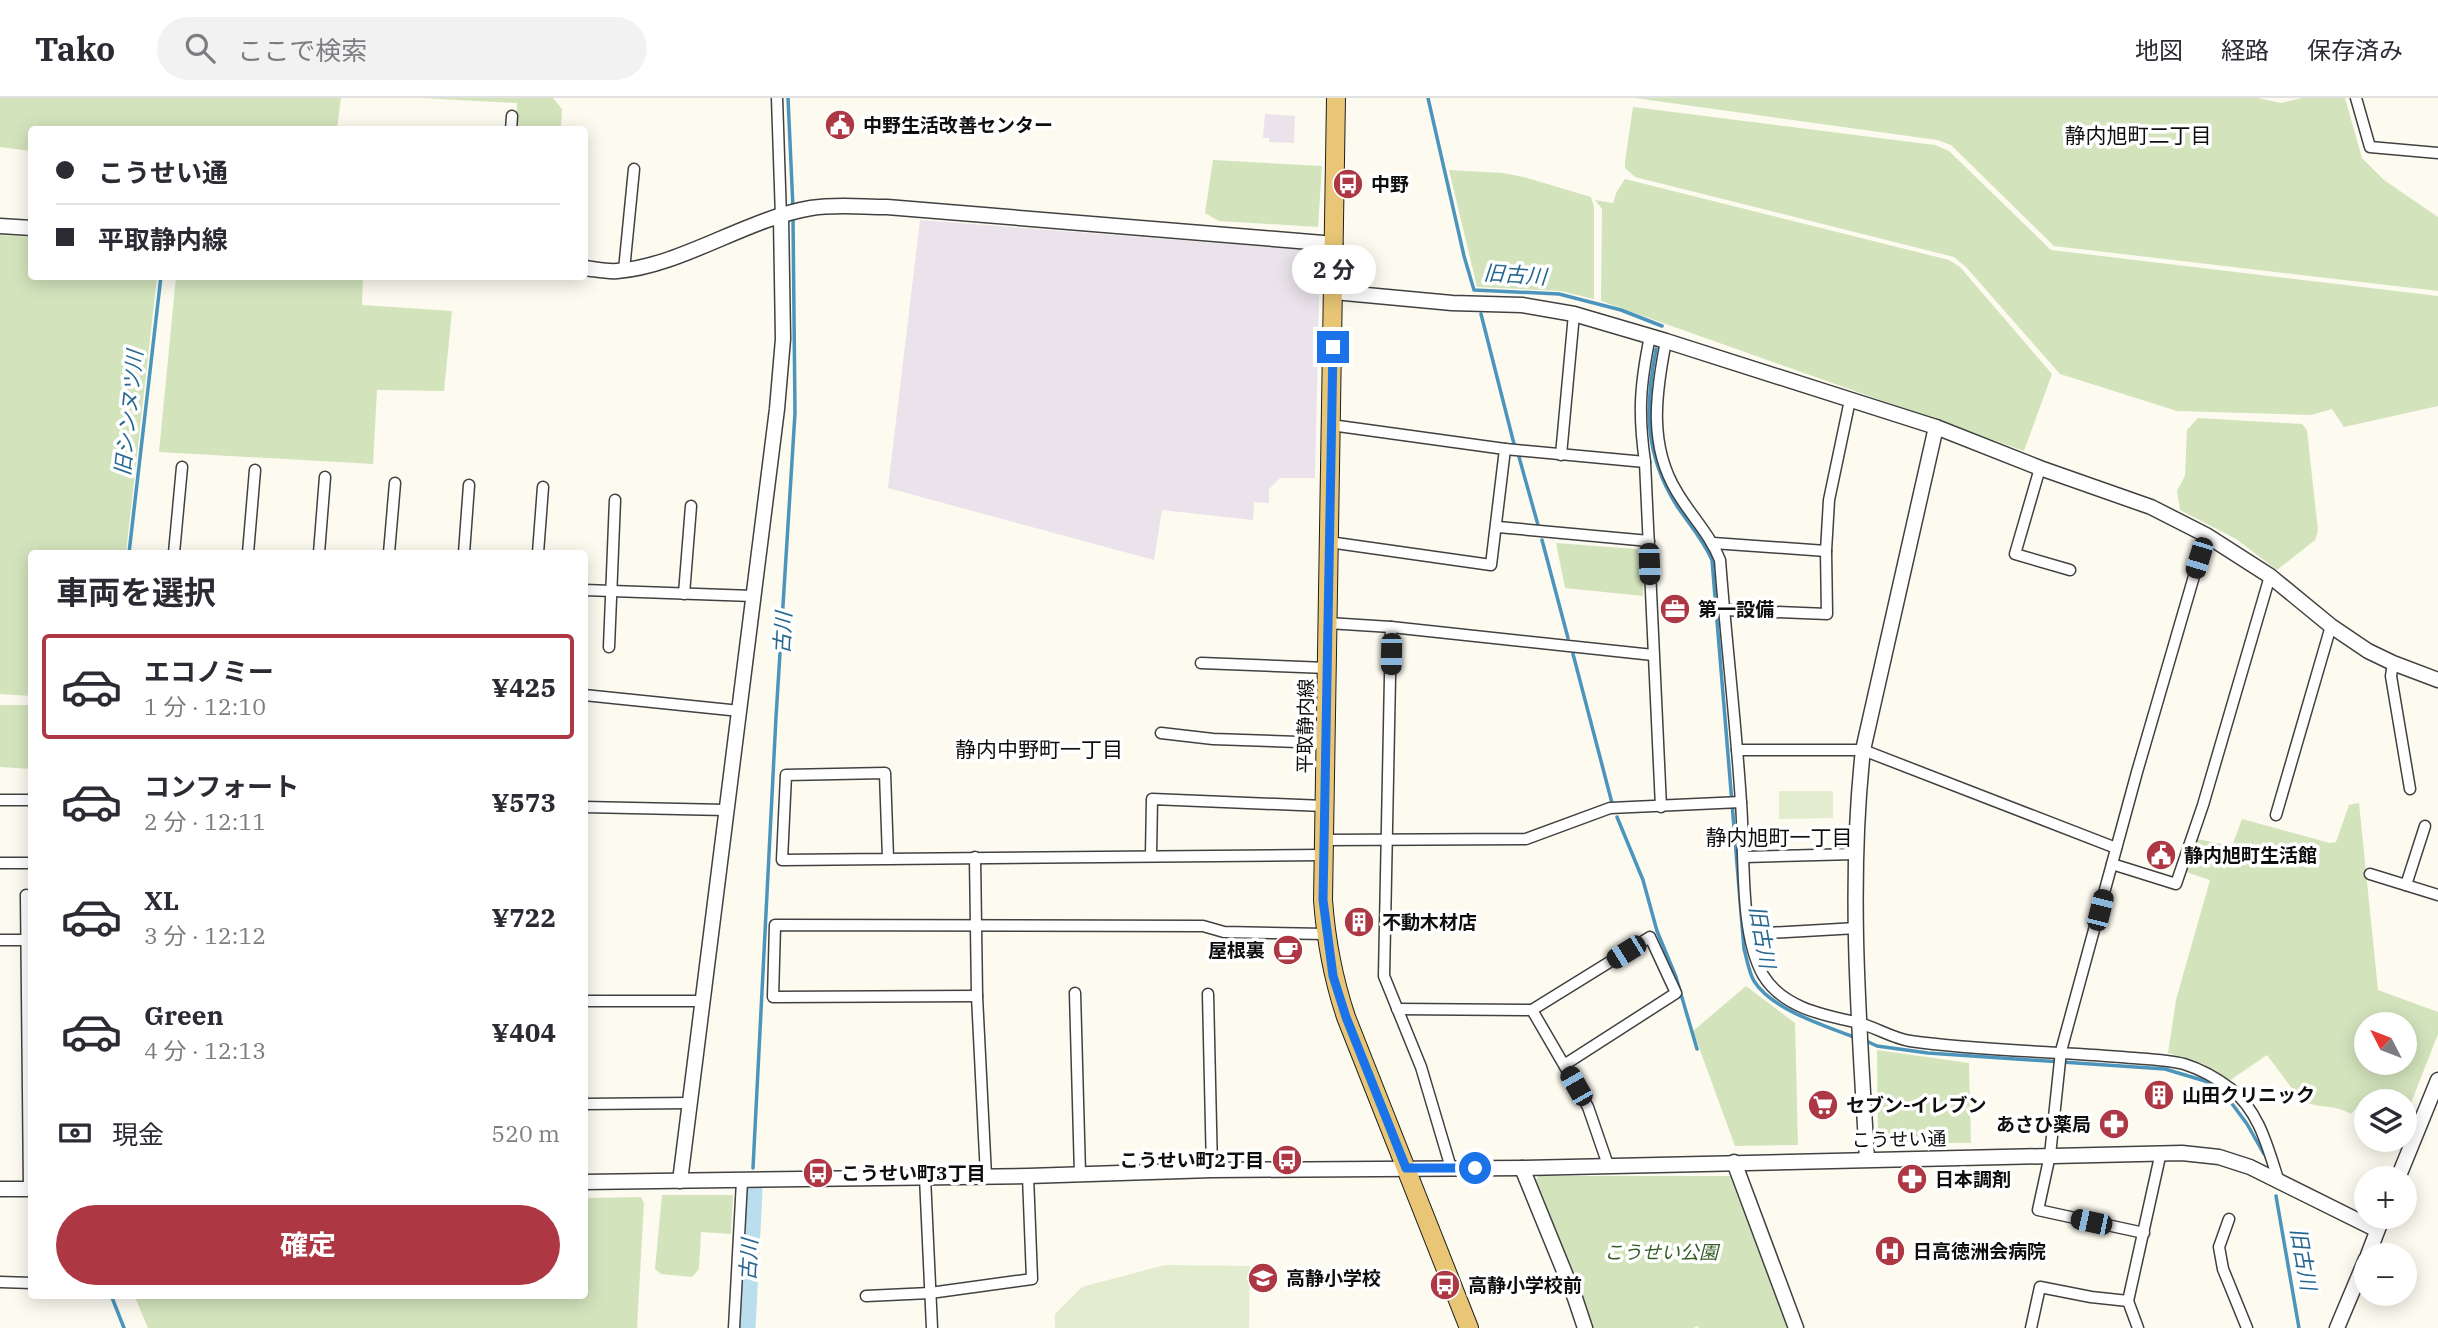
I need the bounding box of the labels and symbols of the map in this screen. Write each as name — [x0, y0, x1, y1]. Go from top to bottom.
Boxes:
public building icon: 中野生活改善センター — [823, 108, 857, 142]
place label: 中野生活改善センター — [863, 113, 1053, 137]
district label: 静内旭町二丁目 — [2065, 121, 2212, 149]
bus stop icon: 中野 — [1331, 167, 1365, 201]
place label: 中野 — [1371, 172, 1409, 196]
callout: 2 分 — [1291, 246, 1375, 294]
water label: 旧古川 — [1483, 258, 1549, 290]
route end — [1317, 331, 1349, 363]
water label: 旧シンヌツ川 — [107, 347, 149, 477]
car — [2183, 535, 2216, 581]
car — [1638, 543, 1661, 585]
office icon: 第一設備 — [1658, 592, 1692, 626]
place label: 第一設備 — [1698, 597, 1774, 621]
water label: 古川 — [767, 609, 797, 655]
car — [1381, 633, 1402, 675]
street label: 平取静内線 — [1292, 678, 1318, 774]
district label: 静内中野町一丁目 — [955, 735, 1123, 763]
district label: 静内旭町一丁目 — [1706, 823, 1853, 851]
public building icon: 静内旭町生活館 — [2144, 838, 2178, 872]
place label: 静内旭町生活館 — [2184, 843, 2317, 867]
car — [2085, 887, 2116, 933]
water label: 旧古川 — [1744, 903, 1783, 972]
building icon: 不動木材店 — [1342, 905, 1376, 939]
place label: 不動木材店 — [1382, 910, 1477, 934]
car — [1603, 932, 1650, 972]
cafe icon: 屋根裏 — [1271, 933, 1305, 967]
place label: 屋根裏 — [1208, 938, 1265, 962]
north arrow — [2354, 1012, 2417, 1074]
car — [1557, 1063, 1596, 1109]
building icon: 山田クリニック — [2142, 1078, 2176, 1112]
place label: 山田クリニック — [2182, 1083, 2315, 1107]
supermarket icon: セブン-イレブン — [1806, 1088, 1840, 1122]
place label: セブン-イレブン — [1846, 1093, 1987, 1117]
pharmacy icon: あさひ薬局 — [2097, 1107, 2131, 1141]
place label: あさひ薬局 — [1996, 1112, 2091, 1136]
street label: こうせい通 — [1851, 1126, 1947, 1152]
bus stop icon: こうせい町2丁目 — [1270, 1143, 1304, 1177]
place label: こうせい町2丁目 — [1120, 1148, 1264, 1172]
route start — [1459, 1152, 1491, 1184]
bus stop icon: こうせい町3丁目 — [801, 1156, 835, 1190]
place label: こうせい町3丁目 — [841, 1161, 985, 1185]
pharmacy icon: 日本調剤 — [1895, 1162, 1929, 1196]
place label: 日本調剤 — [1935, 1167, 2011, 1191]
car — [2069, 1207, 2114, 1237]
water label: 旧古川 — [2285, 1225, 2324, 1294]
hospital icon: 日高徳洲会病院 — [1873, 1234, 1907, 1268]
water label: 古川 — [733, 1236, 763, 1282]
place label: 日高徳洲会病院 — [1913, 1239, 2046, 1263]
park label: こうせい公園 — [1604, 1240, 1721, 1264]
school or university icon: 高静小学校 — [1246, 1261, 1280, 1295]
place label: 高静小学校 — [1286, 1266, 1381, 1290]
bus stop icon: 高静小学校前 — [1428, 1268, 1462, 1302]
place label: 高静小学校前 — [1468, 1273, 1582, 1297]

